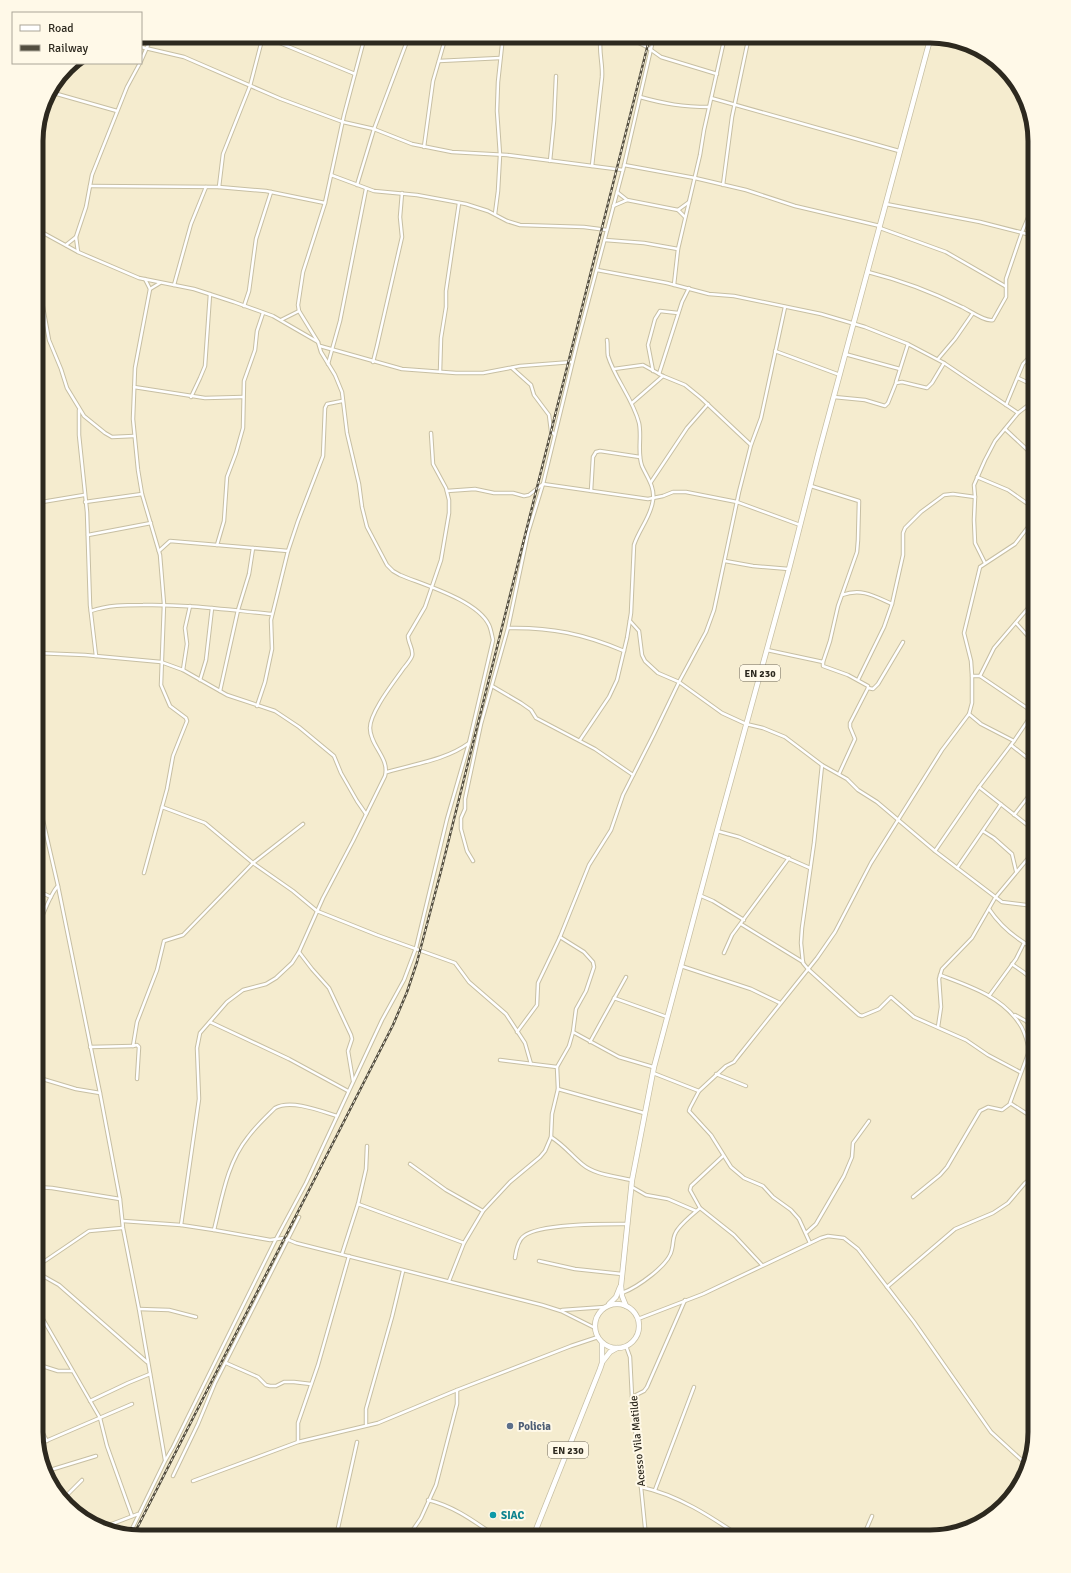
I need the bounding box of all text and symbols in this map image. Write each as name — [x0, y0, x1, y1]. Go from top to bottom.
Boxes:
legend — [12, 12, 142, 64]
text: Road — [48, 21, 74, 36]
text: Railway — [48, 41, 88, 56]
road number: EN 230 — [740, 665, 780, 681]
street label: Acesso Vila Matilde — [627, 1395, 648, 1487]
place label: Policia — [518, 1420, 551, 1433]
marker: Policia — [505, 1421, 515, 1431]
road number: EN 230 — [548, 1442, 588, 1458]
place label: SIAC — [501, 1509, 524, 1522]
marker: SIAC — [488, 1510, 498, 1520]

